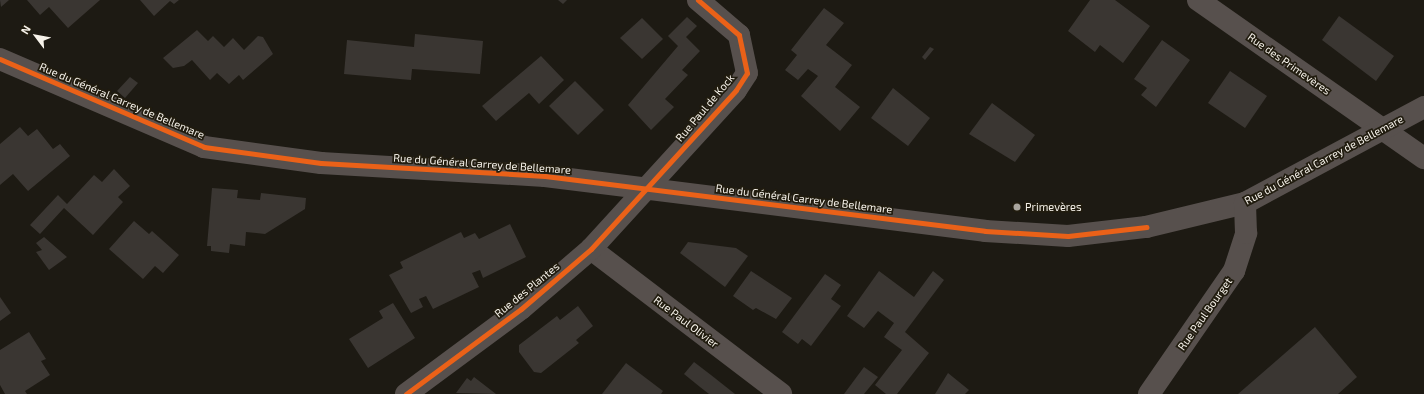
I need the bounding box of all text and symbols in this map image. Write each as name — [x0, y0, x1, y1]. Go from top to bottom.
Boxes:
north arrow — [16, 16, 56, 56]
text: N — [18, 23, 33, 36]
street label: Rue des Primevères — [1245, 30, 1333, 98]
street label: Rue du Général Carrey de Bellemare — [37, 60, 207, 142]
street label: Rue Paul de Kock — [673, 72, 737, 144]
street label: Rue du Général Carrey de Bellemare — [1242, 112, 1406, 208]
street label: Rue du Général Carrey de Bellemare — [392, 151, 572, 177]
street label: Rue du Général Carrey de Bellemare — [715, 182, 893, 216]
place label: Primevères — [1025, 200, 1082, 214]
marker: Primevères — [1012, 202, 1022, 212]
street label: Rue des Plantes — [492, 260, 562, 320]
street label: Rue Paul Bourget — [1175, 275, 1235, 353]
street label: Rue Paul Olivier — [651, 293, 721, 351]

